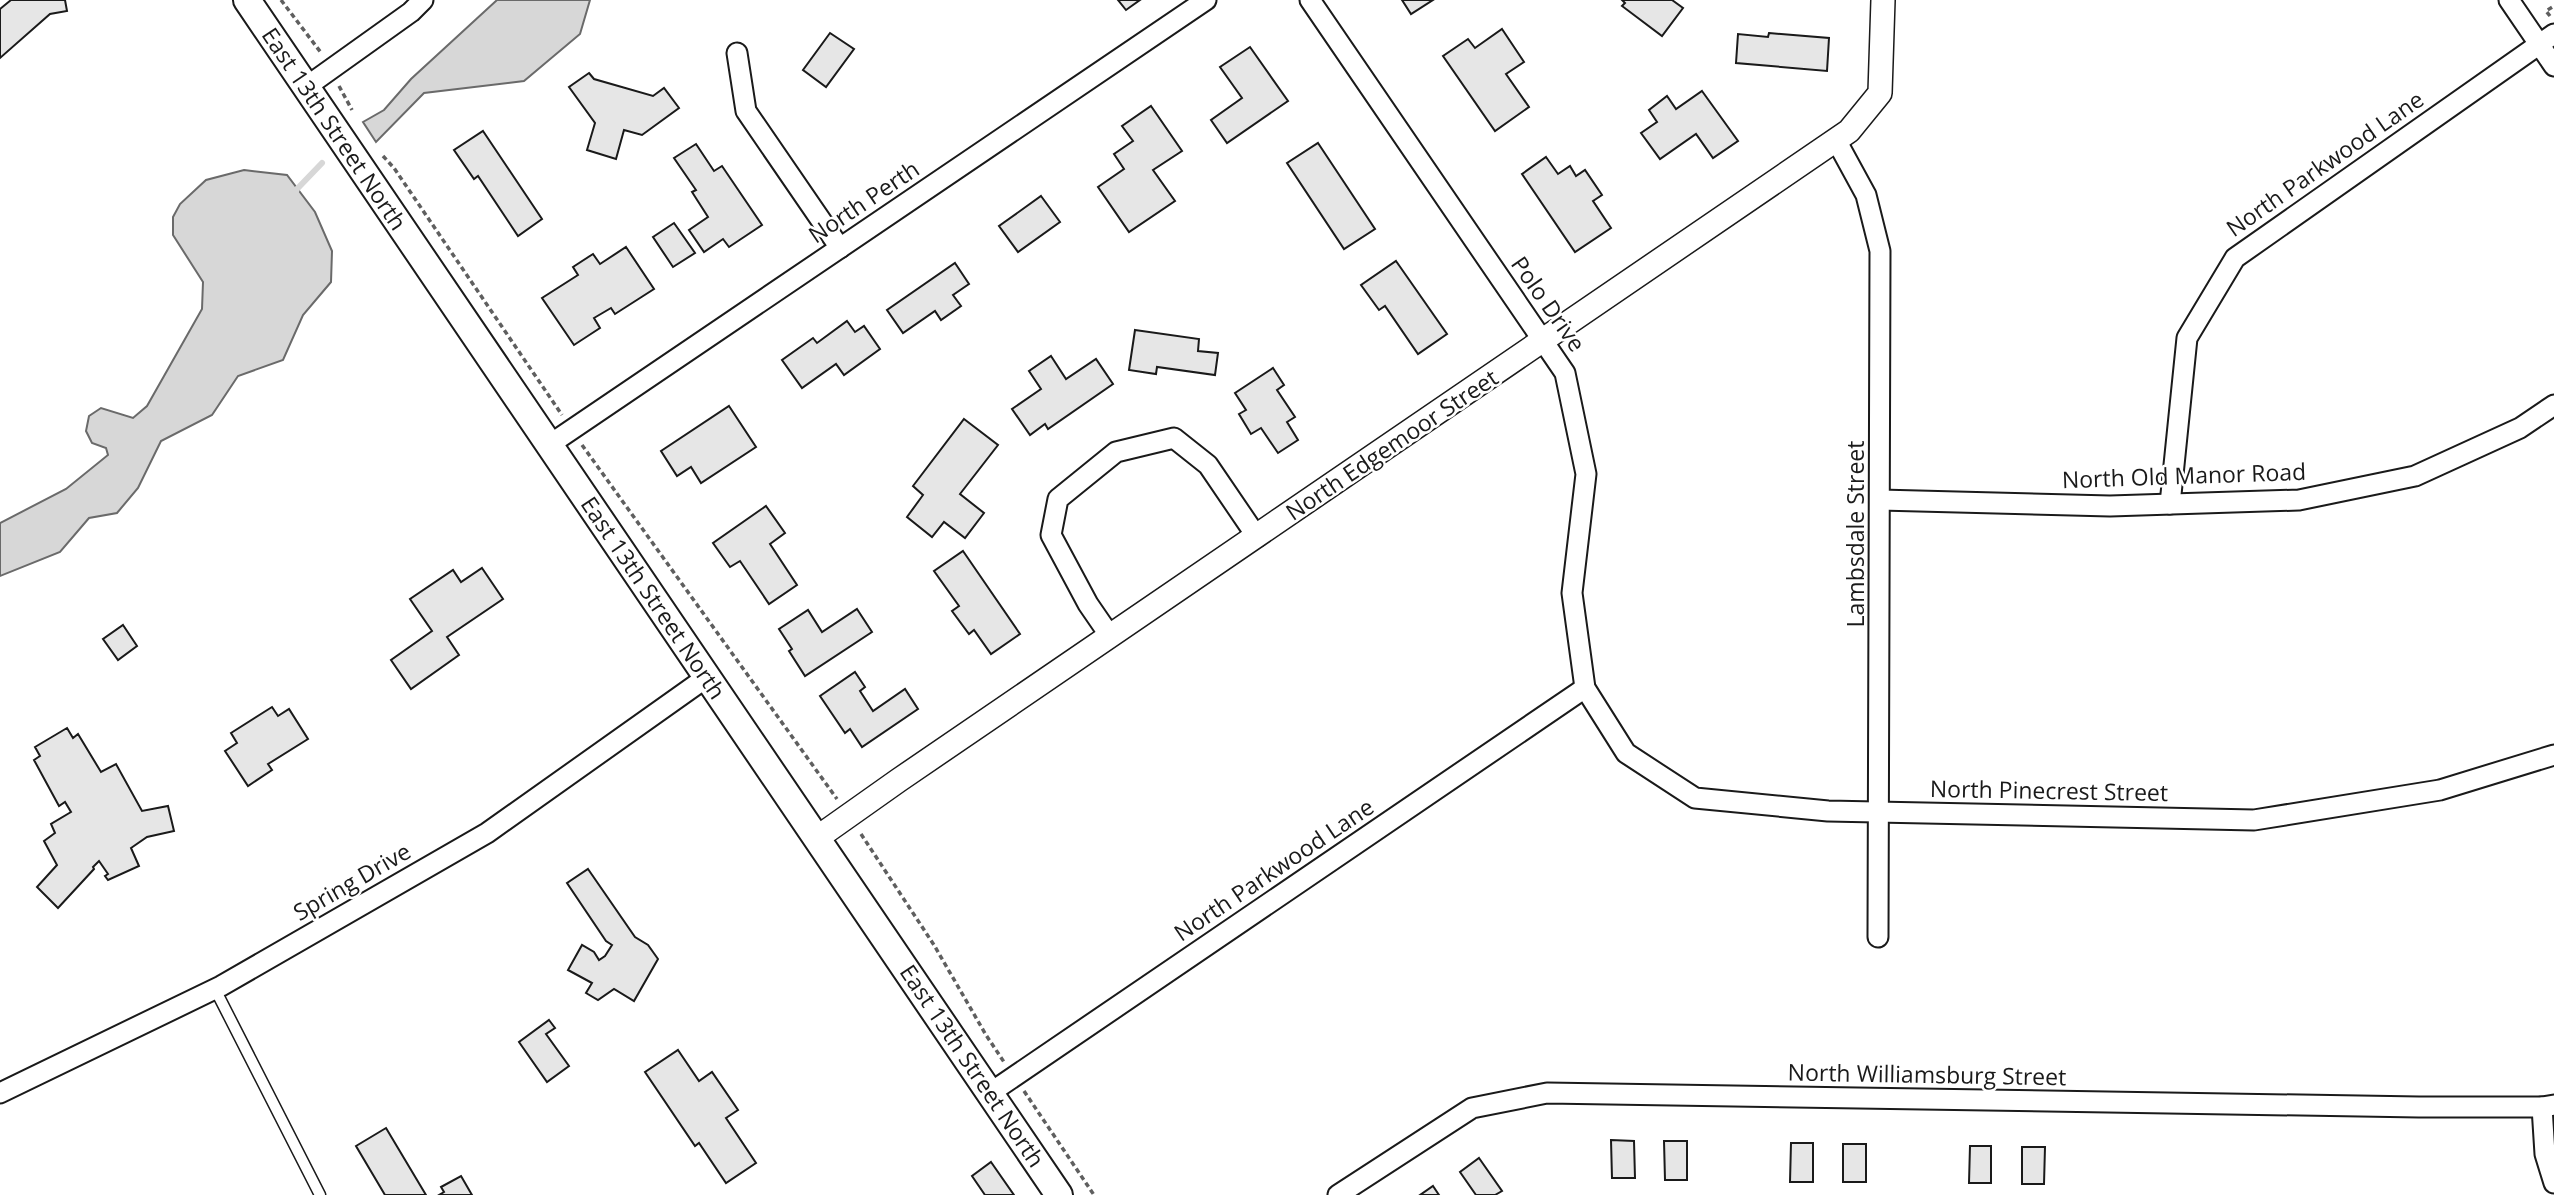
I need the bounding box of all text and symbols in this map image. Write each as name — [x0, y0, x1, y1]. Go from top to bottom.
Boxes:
street label: East 13th Street North — [255, 21, 415, 236]
street label: North Parkwood Lane — [2219, 83, 2430, 243]
street label: North Perth — [802, 152, 925, 250]
street label: Polo Drive — [1504, 249, 1593, 357]
street label: North Edgemoor Street — [1279, 361, 1504, 527]
street label: Lambsdale Street — [1839, 441, 1871, 627]
street label: North Old Manor Road — [2061, 455, 2307, 495]
street label: East 13th Street North — [574, 490, 734, 705]
street label: North Pinecrest Street — [1930, 772, 2168, 808]
street label: North Parkwood Lane — [1167, 790, 1380, 948]
street label: Spring Drive — [287, 835, 416, 928]
street label: East 13th Street North — [893, 958, 1053, 1173]
street label: North Williamsburg Street — [1787, 1056, 2067, 1092]

